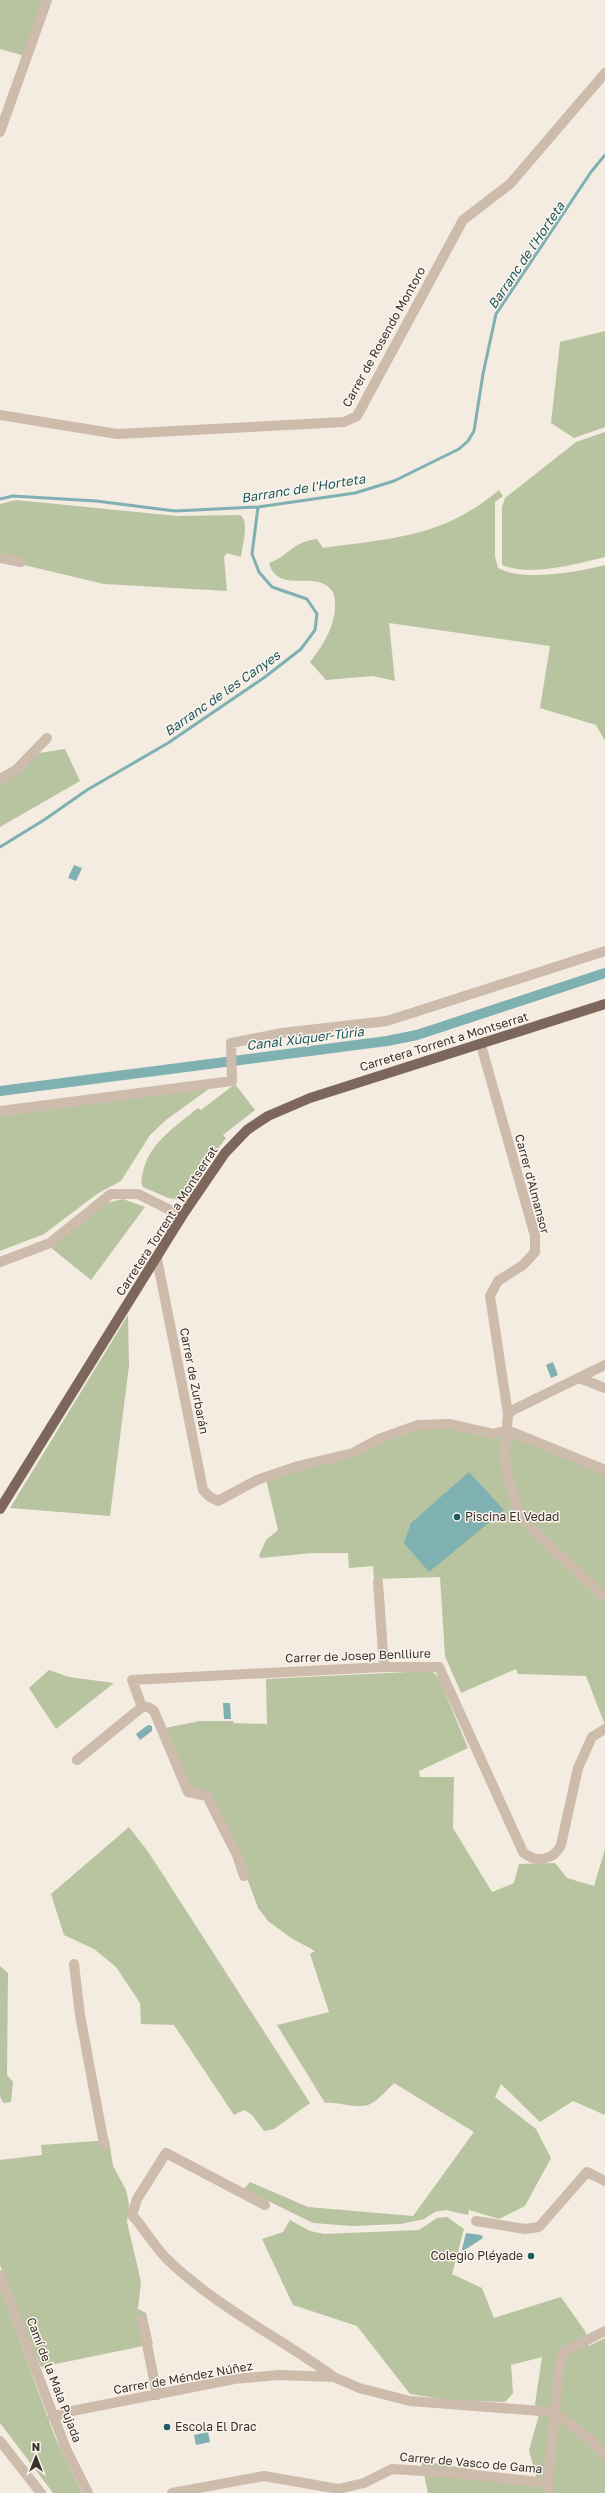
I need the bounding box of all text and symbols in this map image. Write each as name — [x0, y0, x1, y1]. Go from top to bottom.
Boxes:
water label: Barranc de l'Horteta — [484, 198, 568, 311]
street label: Carrer de Rosendo Montoro — [339, 264, 428, 410]
water label: Barranc de l'Horteta — [240, 470, 367, 506]
water label: Barranc de les Canyes — [161, 646, 284, 739]
street label: Carretera Torrent a Montserrat — [358, 1009, 530, 1074]
water label: Canal Xúquer-Túria — [245, 1023, 365, 1053]
street label: Carrer d'Almansor — [512, 1132, 553, 1236]
street label: Carretera Torrent a Montserrat — [113, 1143, 221, 1298]
street label: Carrer de Zurbarán — [177, 1326, 212, 1435]
place label: Piscina El Vedad — [465, 1509, 559, 1524]
marker: Piscina El Vedad — [452, 1512, 462, 1522]
street label: Carrer de Josep Benlliure — [285, 1645, 431, 1666]
place label: Colegio Pléyade — [430, 2248, 523, 2263]
marker: Colegio Pléyade — [526, 2251, 536, 2261]
street label: Camí de la Mala Pujada — [24, 2315, 85, 2444]
street label: Carrer de Méndez Núñez — [112, 2358, 254, 2397]
place label: Escola El Drac — [175, 2419, 257, 2434]
marker: Escola El Drac — [162, 2422, 172, 2432]
north arrow — [16, 2437, 56, 2477]
text: N — [32, 2440, 40, 2453]
street label: Carrer de Vasco de Gama — [399, 2449, 543, 2476]

